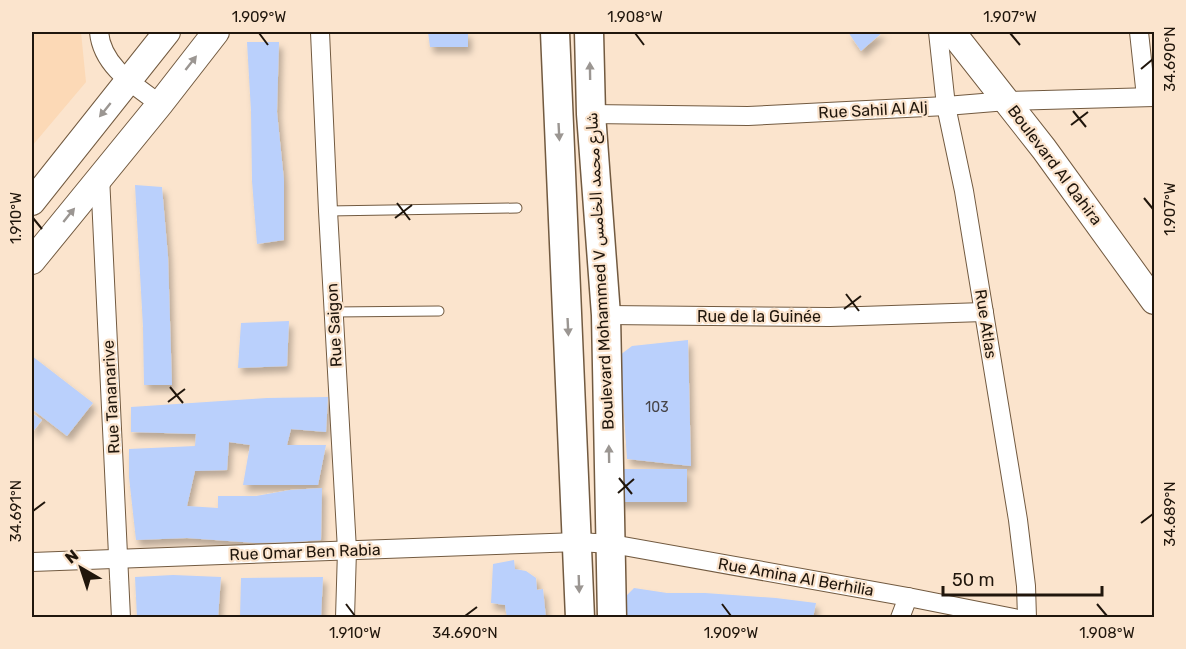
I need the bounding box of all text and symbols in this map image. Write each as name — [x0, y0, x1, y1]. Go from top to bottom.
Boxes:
text: 1.909°W — [232, 8, 286, 26]
text: 1.908°W — [607, 8, 663, 26]
text: 1.907°W — [983, 8, 1037, 26]
text: 34.690°N — [1161, 26, 1179, 92]
one-way arrow — [184, 56, 196, 71]
one-way arrow — [585, 61, 595, 80]
street label: Rue Sahil Al Alj — [818, 98, 928, 122]
street label: Boulevard Al Qahira — [1004, 101, 1106, 229]
one-way arrow — [100, 103, 112, 118]
street label: Boulevard Mohammed V شارع محمد الخامس — [582, 112, 620, 430]
one-way arrow — [555, 122, 564, 141]
text: 1.907°W — [1161, 182, 1179, 236]
text: 1.910°W — [7, 192, 25, 244]
one-way arrow — [62, 207, 75, 223]
street label: Rue Saigon — [322, 283, 346, 367]
street label: Rue Atlas — [971, 288, 1001, 360]
street label: Rue de la Guinée — [697, 307, 821, 326]
one-way arrow — [563, 317, 572, 336]
street label: Rue Tananarive — [99, 340, 123, 454]
house number: 103 — [645, 399, 669, 416]
one-way arrow — [605, 445, 614, 464]
text: 34.691°N — [7, 480, 25, 542]
text: 34.689°N — [1161, 481, 1179, 547]
north arrow — [51, 538, 111, 598]
street label: Rue Omar Ben Rabia — [229, 540, 381, 564]
text: N — [61, 546, 82, 568]
street label: Rue Amina Al Berhilia — [717, 554, 875, 600]
scale bar — [943, 559, 1102, 597]
text: 50 m — [952, 569, 995, 591]
one-way arrow — [574, 575, 584, 594]
text: 1.910°W — [329, 624, 381, 642]
text: 34.690°N — [432, 624, 498, 642]
text: 1.909°W — [704, 624, 758, 642]
text: 1.908°W — [1079, 624, 1135, 642]

